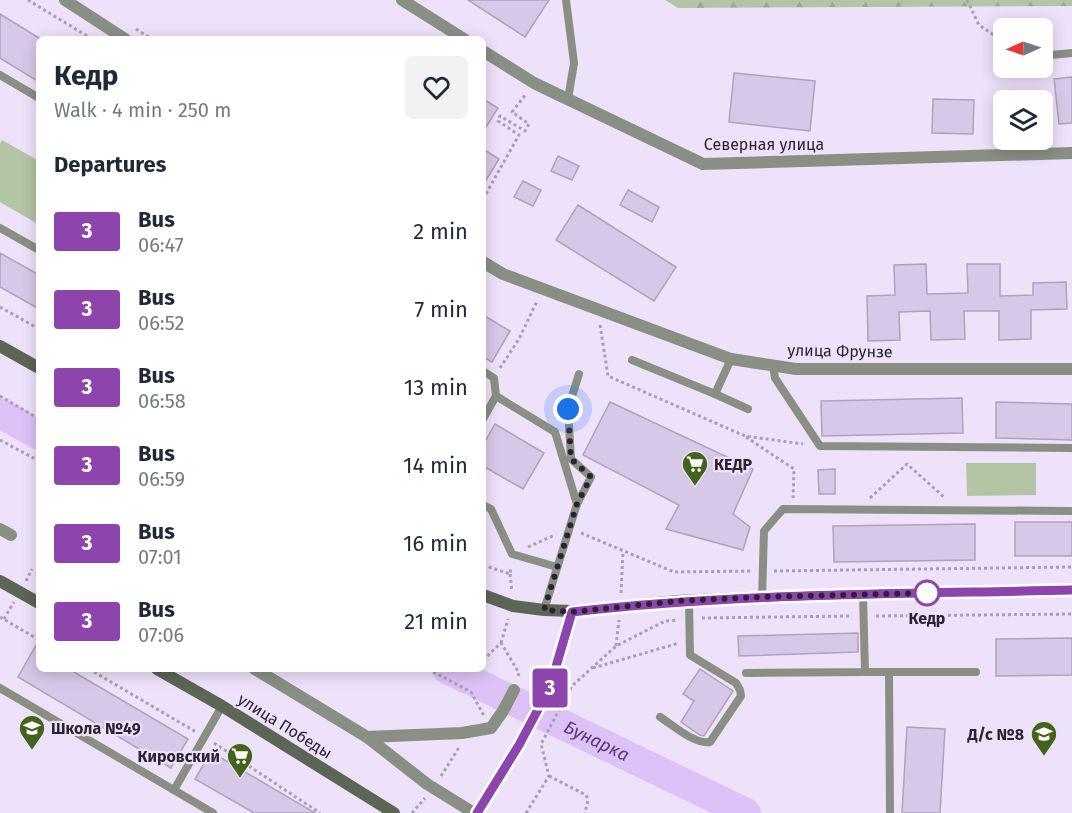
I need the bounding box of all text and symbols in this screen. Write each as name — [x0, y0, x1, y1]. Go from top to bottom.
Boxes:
north arrow — [993, 18, 1053, 78]
map controls — [993, 18, 1053, 150]
button: heart — [405, 56, 468, 119]
text: Кедр — [54, 59, 118, 92]
button: layers — [993, 90, 1053, 150]
text: Walk · 4 min · 250 m — [54, 98, 231, 122]
street label: Северная улица — [704, 135, 824, 154]
text: Departures — [54, 151, 166, 178]
text: Bus — [138, 206, 175, 233]
text: 3 — [82, 218, 92, 244]
text: 2 min — [413, 218, 468, 245]
text: 06:47 — [138, 233, 184, 257]
text: Bus — [138, 284, 175, 311]
text: 3 — [82, 296, 92, 322]
text: 7 min — [414, 296, 468, 323]
text: 06:52 — [138, 311, 184, 335]
street label: улица Фрунзе — [787, 341, 893, 361]
text: Bus — [138, 362, 175, 389]
text: 3 — [82, 374, 92, 400]
text: 13 min — [404, 374, 468, 401]
text: 06:58 — [138, 389, 186, 413]
your location — [553, 394, 583, 424]
text: Bus — [138, 440, 175, 467]
supermarket icon: КЕДР — [680, 449, 710, 487]
text: 3 — [82, 452, 92, 478]
text: 14 min — [403, 452, 468, 479]
place label: КЕДР — [714, 455, 753, 474]
text: 06:59 — [138, 467, 185, 491]
text: Bus — [138, 518, 175, 545]
text: 3 — [82, 530, 92, 556]
text: 16 min — [403, 530, 468, 557]
text: 07:01 — [138, 545, 182, 569]
marker: Кедр — [914, 580, 940, 606]
text: Bus — [138, 596, 175, 623]
text: 3 — [82, 608, 92, 634]
text: 21 min — [404, 608, 468, 635]
place label: Кедр — [909, 609, 945, 628]
text: 07:06 — [138, 623, 184, 647]
line badge: 3 — [530, 668, 570, 708]
text: 3 — [545, 675, 555, 701]
street label: улица Победы — [234, 689, 336, 763]
school or university icon: Школа №49 — [17, 713, 47, 751]
water label: Бунарка — [560, 716, 633, 766]
place label: Школа №49 — [51, 719, 141, 738]
school or university icon: Д/с №8 — [1029, 719, 1059, 757]
place label: Д/с №8 — [967, 725, 1024, 744]
supermarket icon: Кировский — [225, 741, 255, 779]
place label: Кировский — [138, 747, 220, 766]

